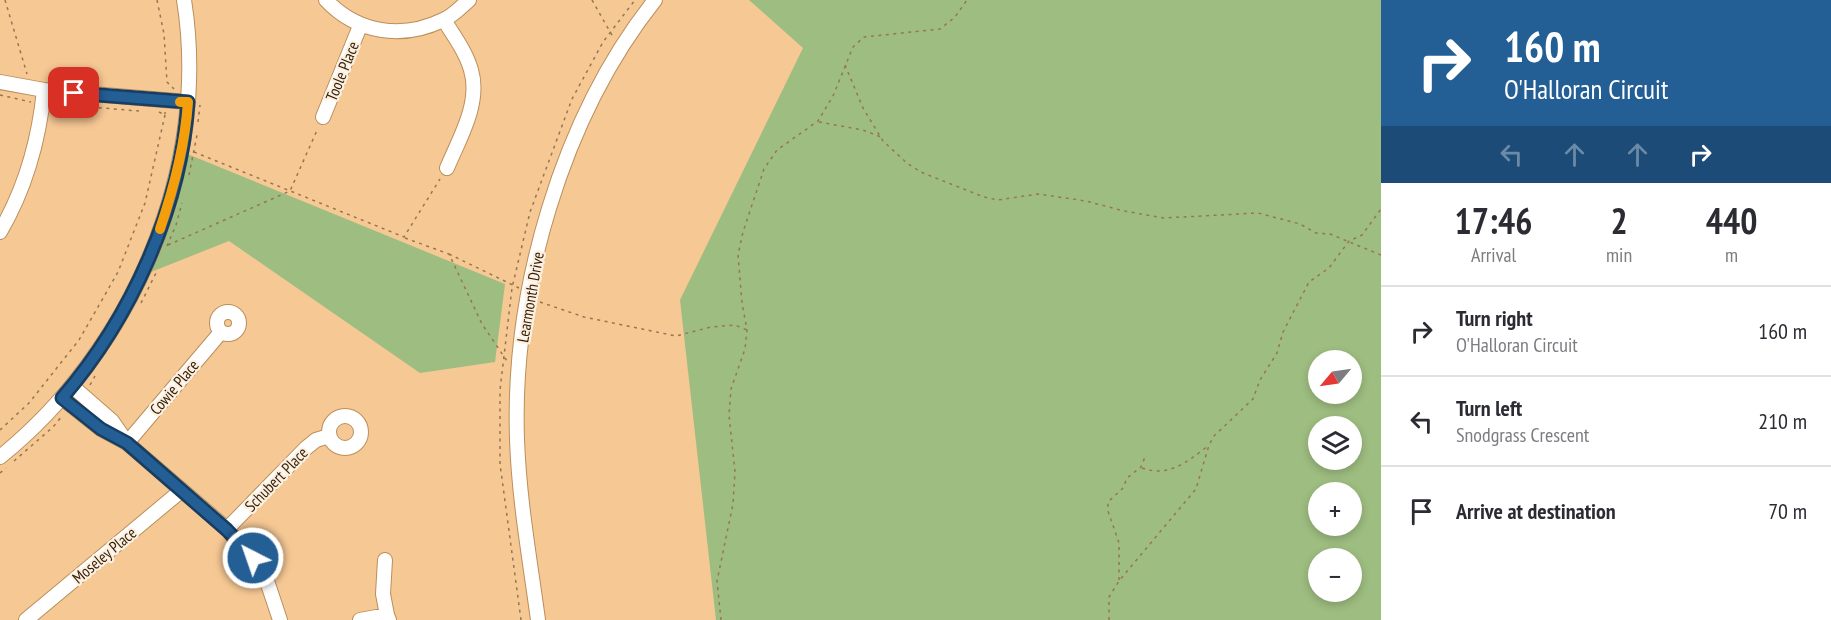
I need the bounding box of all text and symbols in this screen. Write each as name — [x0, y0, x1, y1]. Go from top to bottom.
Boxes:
text: 160 m — [1504, 19, 1601, 74]
icon: right — [1405, 24, 1483, 102]
street label: Toole Place — [321, 38, 363, 104]
pin — [48, 67, 99, 118]
text: O'Halloran Circuit — [1504, 72, 1668, 106]
icon: arrive — [57, 76, 90, 109]
icon: left — [1495, 138, 1528, 171]
icon: ahead — [1558, 138, 1591, 171]
icon: ahead — [1621, 138, 1654, 171]
icon: right — [1684, 138, 1717, 171]
text: 17:46 — [1455, 197, 1532, 244]
text: 2 — [1610, 197, 1628, 244]
text: 440 — [1706, 197, 1757, 244]
text: Arrival — [1471, 242, 1516, 268]
text: min — [1606, 242, 1632, 268]
text: m — [1725, 242, 1738, 268]
street label: Learmonth Drive — [512, 250, 548, 344]
text: Turn right — [1456, 304, 1533, 332]
icon: right — [1405, 315, 1438, 348]
text: 160 m — [1758, 317, 1807, 345]
text: O'Halloran Circuit — [1456, 332, 1578, 358]
north arrow — [1308, 350, 1362, 404]
map controls — [1308, 350, 1362, 602]
street label: Cowie Place — [145, 355, 203, 419]
text: Turn left — [1456, 394, 1522, 422]
icon: left — [1405, 405, 1438, 438]
text: 210 m — [1758, 407, 1807, 435]
button: layers — [1308, 416, 1362, 470]
text: Snodgrass Crescent — [1456, 422, 1589, 448]
street label: Schubert Place — [240, 443, 312, 515]
button: + — [1308, 482, 1362, 536]
icon: arrive — [1405, 495, 1438, 528]
text: Arrive at destination — [1456, 497, 1616, 525]
text: 70 m — [1768, 497, 1807, 525]
street label: Moseley Place — [68, 522, 140, 588]
position arrow — [221, 526, 285, 590]
button: − — [1308, 548, 1362, 602]

